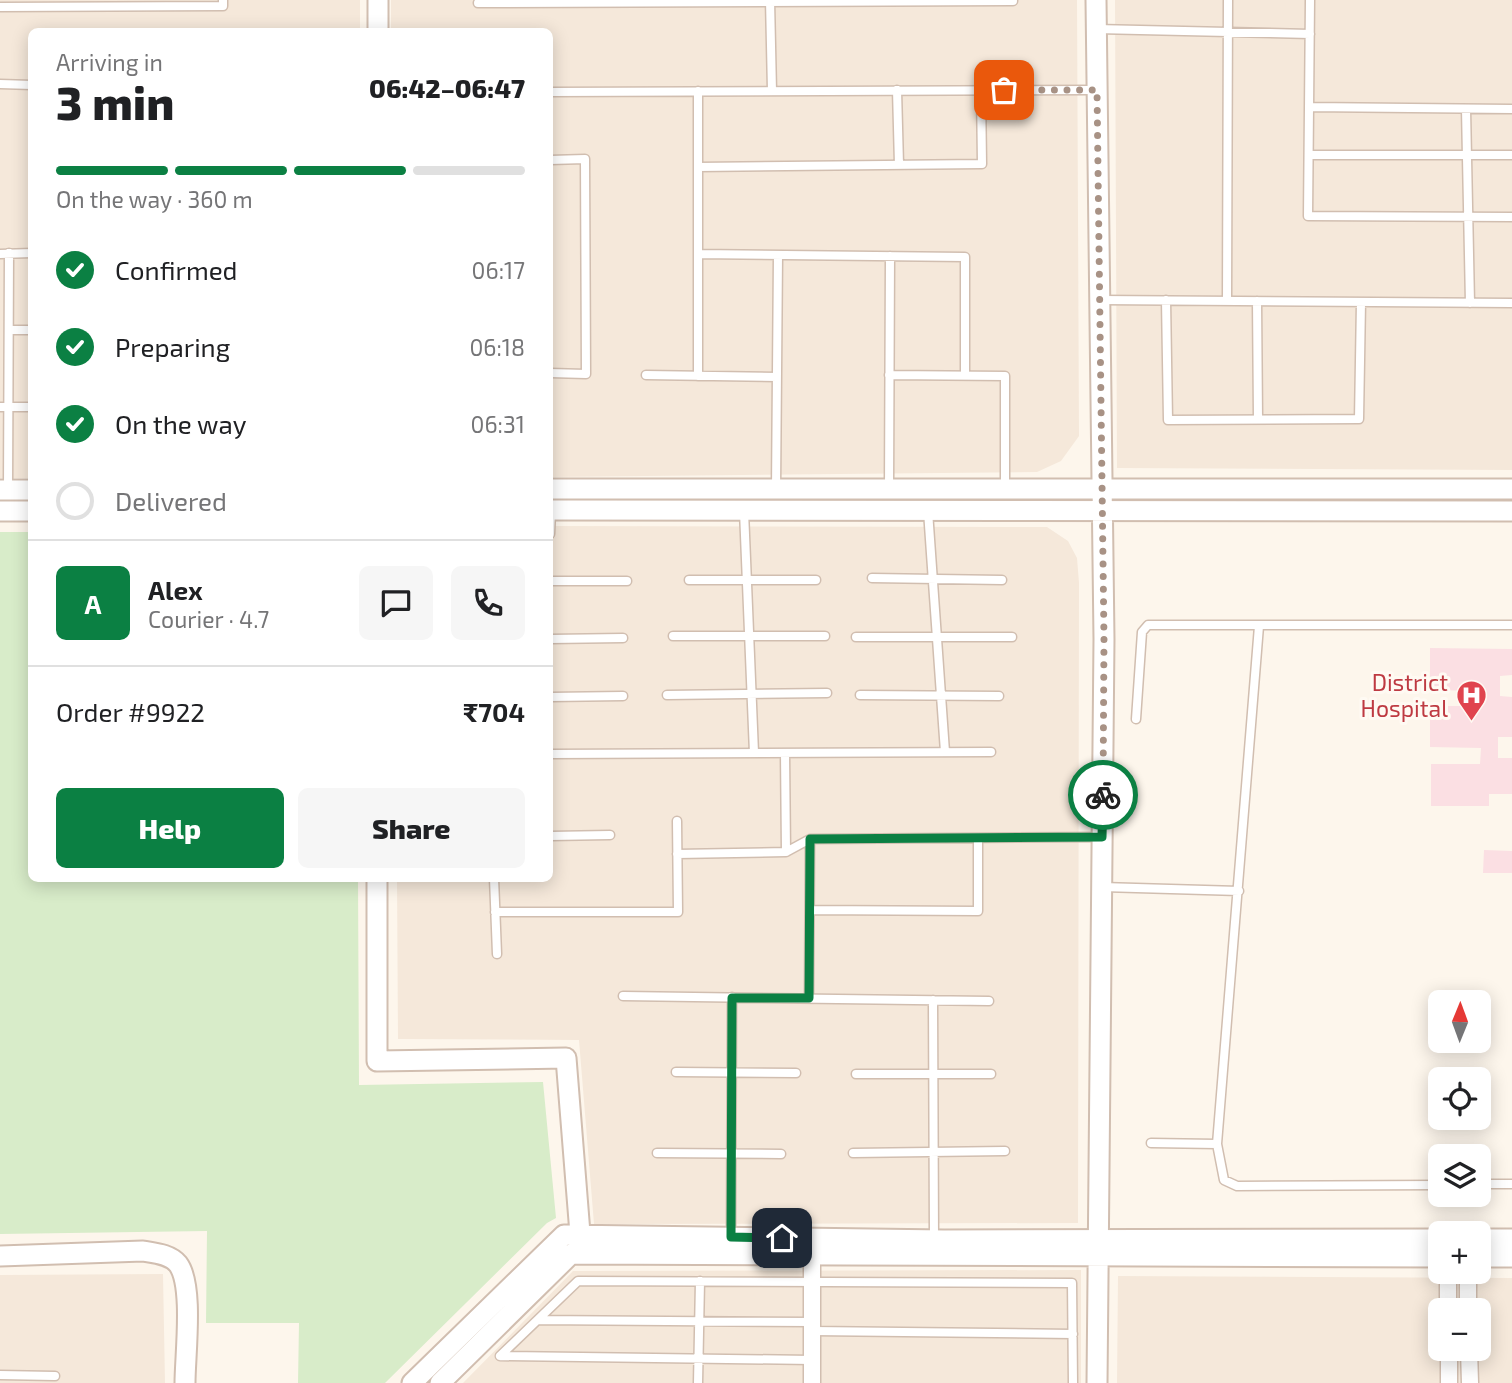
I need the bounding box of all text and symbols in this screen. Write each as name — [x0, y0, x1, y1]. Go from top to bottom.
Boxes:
text: Arriving in — [56, 48, 163, 76]
pin — [974, 60, 1034, 120]
icon: bag — [985, 71, 1023, 109]
text: 06:42–06:47 — [369, 72, 525, 103]
text: 3 min — [56, 74, 174, 129]
text: On the way · 360 m — [56, 185, 253, 213]
icon: check — [56, 251, 94, 289]
text: Confirmed — [115, 254, 238, 285]
text: 06:17 — [472, 256, 525, 284]
icon: check — [56, 328, 94, 366]
text: Preparing — [115, 331, 230, 362]
text: 06:18 — [469, 333, 525, 361]
icon: check — [56, 405, 94, 443]
text: On the way — [115, 408, 246, 439]
text: 06:31 — [471, 410, 525, 438]
text: Delivered — [115, 485, 227, 516]
button: chat — [359, 566, 433, 640]
button: phone — [451, 566, 525, 640]
text: Alex — [148, 574, 203, 605]
text: A — [85, 588, 101, 619]
text: Courier · 4.7 — [148, 605, 269, 633]
place label: District Hospital — [1361, 668, 1448, 722]
hospital icon: District Hospital — [1454, 678, 1488, 722]
text: Order #9922 — [56, 696, 205, 727]
text: ₹704 — [463, 696, 525, 727]
courier — [1068, 760, 1138, 830]
icon: bike — [1084, 776, 1122, 814]
button: Help — [56, 788, 284, 868]
button: Share — [298, 788, 525, 868]
north arrow — [1428, 990, 1491, 1054]
map controls — [1428, 990, 1491, 1361]
button: locate — [1428, 1067, 1491, 1130]
button: layers — [1428, 1144, 1491, 1207]
pin — [752, 1208, 812, 1268]
icon: home — [763, 1219, 801, 1257]
button: + — [1428, 1221, 1491, 1284]
button: − — [1428, 1298, 1491, 1361]

